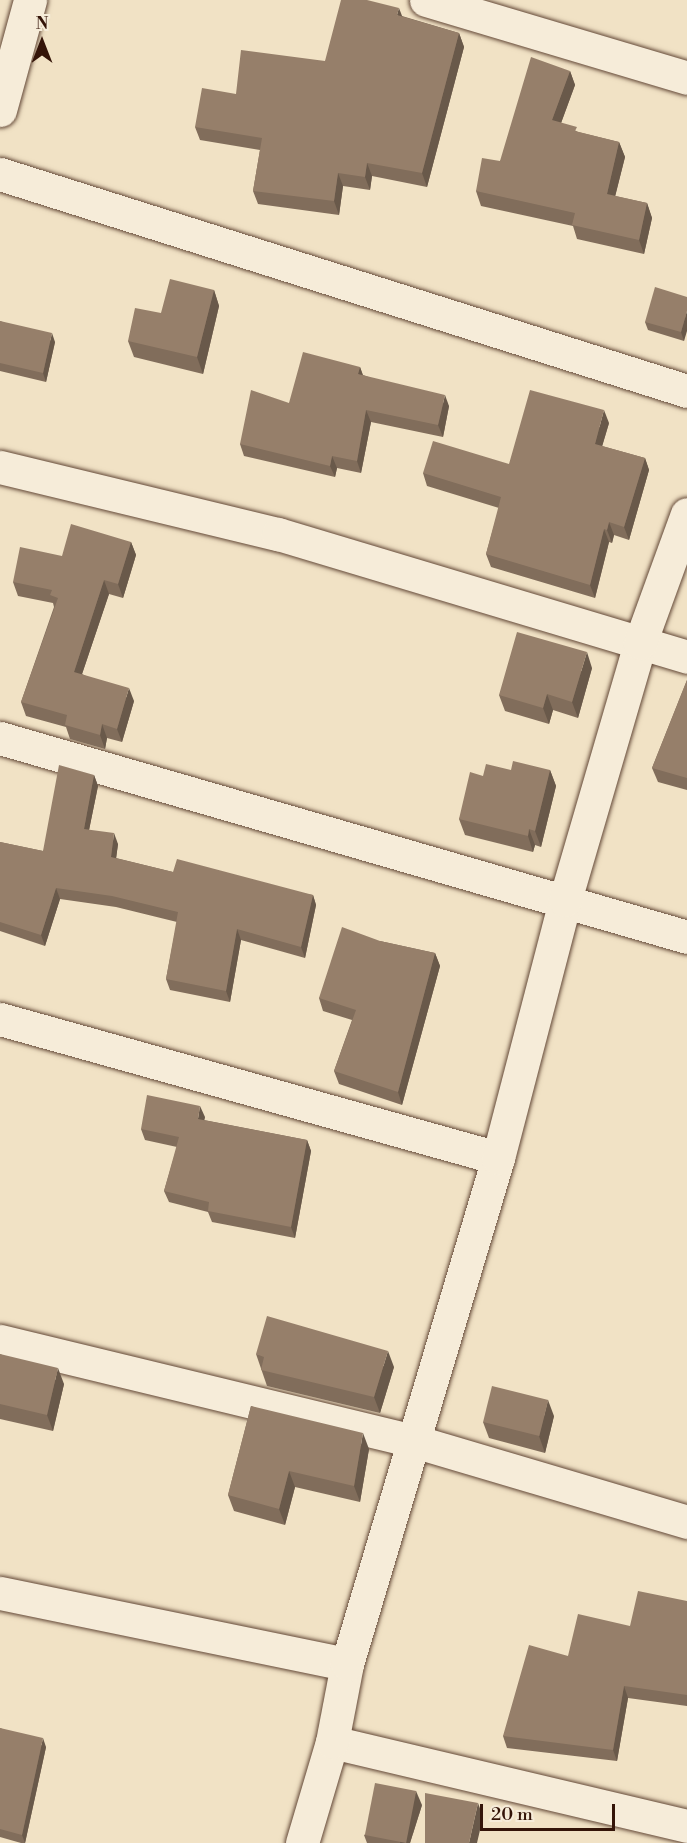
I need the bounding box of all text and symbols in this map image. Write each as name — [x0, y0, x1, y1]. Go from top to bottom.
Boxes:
north arrow — [12, 12, 72, 72]
text: N — [36, 14, 48, 34]
scale bar — [483, 1792, 618, 1830]
text: 20 m — [491, 1803, 533, 1826]

